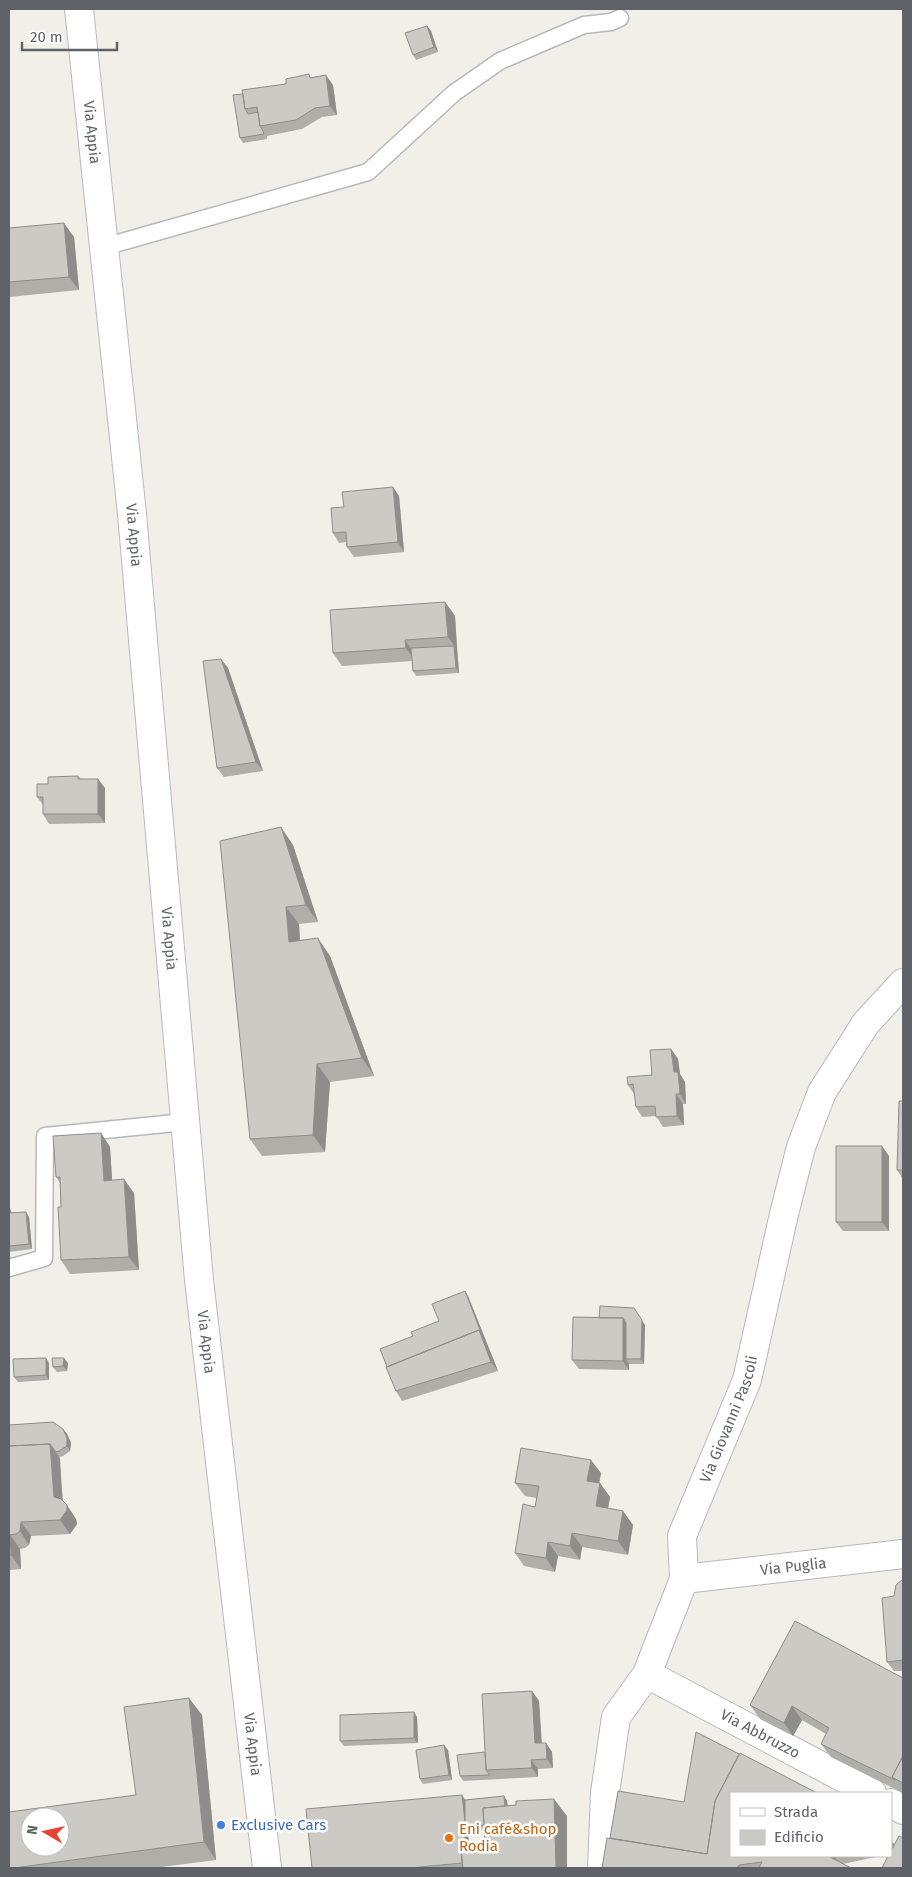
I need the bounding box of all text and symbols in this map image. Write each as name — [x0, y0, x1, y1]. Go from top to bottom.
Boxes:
scale bar — [22, 20, 118, 52]
text: 20 m — [30, 28, 63, 46]
street label: Via Appia — [80, 100, 104, 165]
street label: Via Appia — [122, 503, 146, 568]
street label: Via Appia — [157, 906, 181, 971]
street label: Via Appia — [194, 1309, 219, 1375]
street label: Via Giovanni Pascoli — [696, 1354, 761, 1486]
street label: Via Puglia — [759, 1554, 827, 1579]
street label: Via Abbruzzo — [717, 1705, 803, 1762]
street label: Via Appia — [240, 1712, 265, 1777]
legend — [730, 1792, 892, 1857]
text: Strada — [774, 1803, 818, 1821]
north arrow — [20, 1807, 70, 1857]
place label: Exclusive Cars — [231, 1816, 326, 1834]
marker: Exclusive Cars — [215, 1819, 227, 1831]
place label: Eni café&shop Rodia — [459, 1820, 557, 1855]
text: N — [24, 1824, 42, 1836]
text: Edificio — [774, 1828, 824, 1846]
marker: Eni café&shop Rodia — [443, 1832, 455, 1844]

